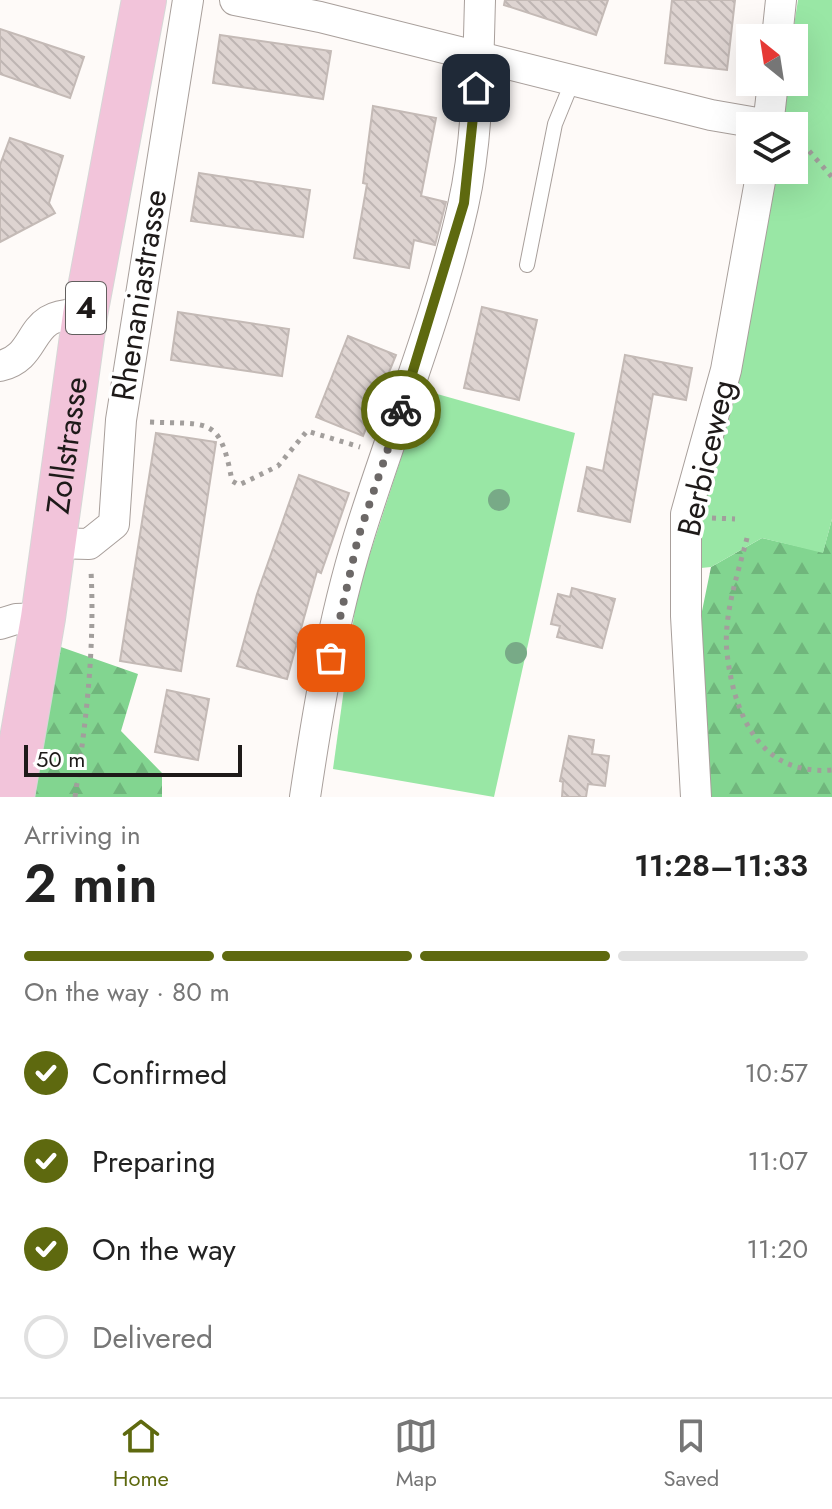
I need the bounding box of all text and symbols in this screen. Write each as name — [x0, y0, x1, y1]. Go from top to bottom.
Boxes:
north arrow — [736, 24, 808, 96]
map controls — [736, 24, 808, 184]
pin — [442, 54, 510, 122]
icon: home — [454, 66, 498, 110]
button: layers — [736, 112, 808, 184]
street label: Rhenaniastrasse — [100, 186, 178, 404]
road number: 4 — [66, 282, 106, 334]
courier — [361, 370, 441, 450]
street label: Zollstrasse — [35, 374, 99, 517]
street label: Berbiceweg — [666, 375, 746, 541]
icon: bike — [379, 388, 423, 432]
pin — [297, 624, 365, 692]
icon: bag — [309, 636, 353, 680]
scale bar — [24, 741, 242, 777]
text: 50 m — [36, 743, 85, 775]
text: Arriving in — [24, 816, 141, 854]
text: 11:28–11:33 — [634, 844, 808, 887]
text: 2 min — [24, 846, 157, 922]
text: On the way · 80 m — [24, 973, 230, 1011]
icon: check — [24, 1051, 68, 1095]
text: Confirmed — [92, 1052, 227, 1095]
text: 10:57 — [745, 1054, 808, 1092]
icon: check — [24, 1139, 68, 1183]
text: Preparing — [92, 1140, 216, 1183]
text: 11:07 — [748, 1142, 808, 1180]
icon: check — [24, 1227, 68, 1271]
text: On the way — [92, 1228, 236, 1271]
text: 11:20 — [746, 1230, 808, 1268]
text: Delivered — [92, 1316, 213, 1359]
tab: Home — [113, 1414, 169, 1494]
tab: Map — [394, 1414, 438, 1494]
tab: Saved — [664, 1414, 719, 1494]

